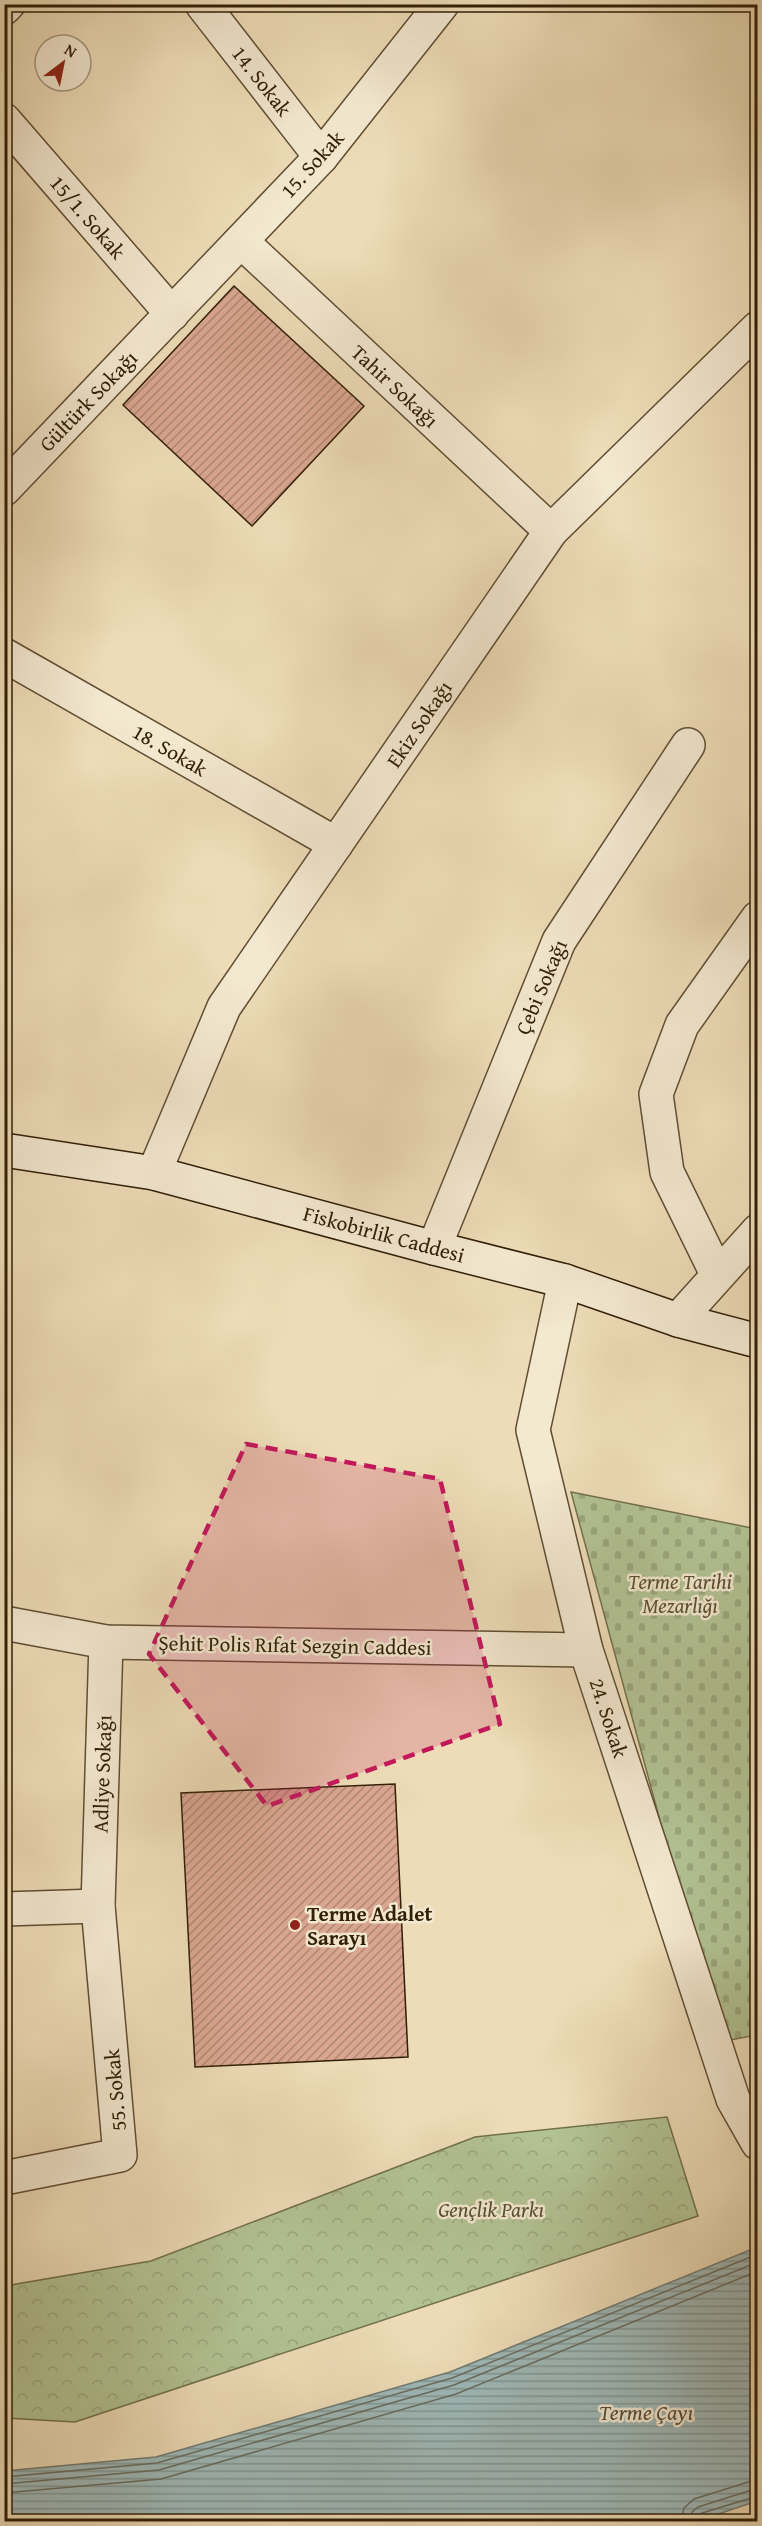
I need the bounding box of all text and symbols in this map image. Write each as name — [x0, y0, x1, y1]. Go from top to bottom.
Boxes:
north arrow — [33, 33, 93, 93]
text: N — [60, 37, 82, 63]
street label: 14. Sokak — [224, 39, 300, 123]
street label: 15. Sokak — [273, 123, 351, 205]
street label: 15/1. Sokak — [43, 168, 133, 266]
street label: Tahir Sokağı — [344, 337, 446, 435]
street label: Gültürk Sokağı — [32, 343, 144, 459]
street label: Ekiz Sokağı — [378, 674, 460, 774]
street label: 18. Sokak — [127, 716, 214, 784]
street label: Çebi Sokağı — [507, 935, 575, 1039]
street label: Fiskobirlik Caddesi — [300, 1198, 468, 1270]
park label: Terme Tarihi Mezarlığı — [628, 1566, 733, 1621]
street label: Şehit Polis Rıfat Sezgin Caddesi — [158, 1627, 432, 1663]
street label: 24. Sokak — [582, 1674, 637, 1762]
street label: Adliye Sokağı — [84, 1714, 120, 1834]
place label: Terme Adalet Sarayı — [307, 1898, 433, 1953]
marker: Terme Adalet Sarayı — [288, 1918, 302, 1932]
street label: 55. Sokak — [96, 2047, 134, 2132]
park label: Gençlik Parkı — [438, 2194, 544, 2225]
water label: Terme Çayı — [599, 2396, 693, 2428]

